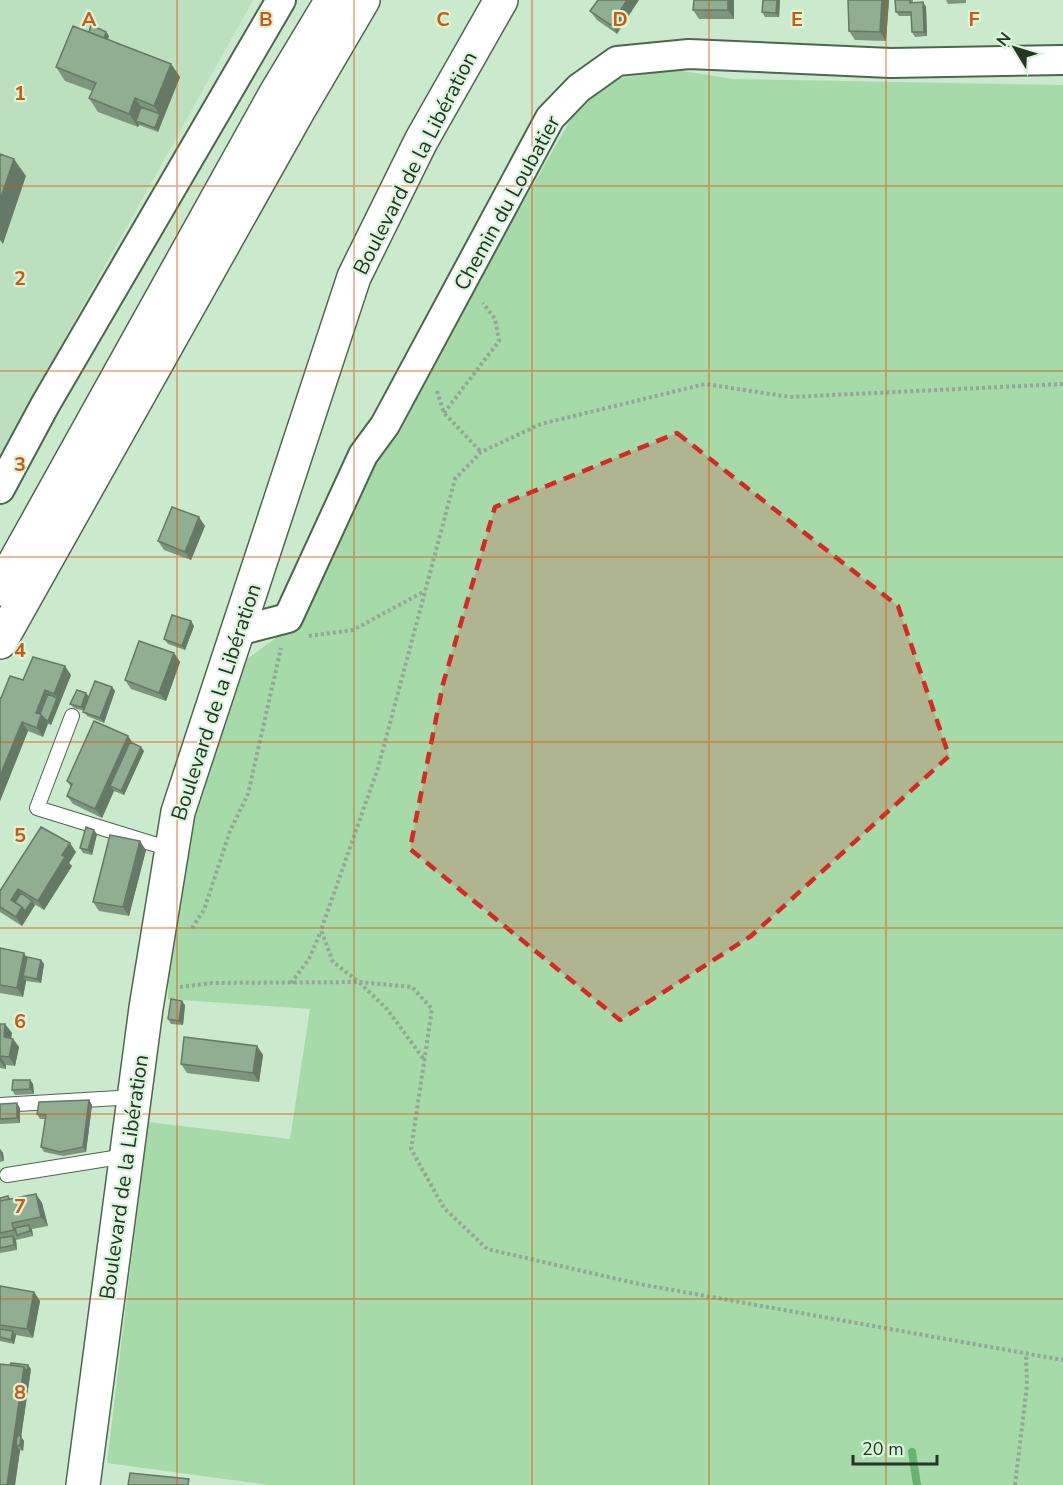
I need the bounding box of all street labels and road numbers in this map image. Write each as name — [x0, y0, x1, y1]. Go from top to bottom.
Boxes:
street label: Boulevard de la Libération — [346, 47, 484, 279]
street label: Chemin du Loubatier — [447, 110, 567, 295]
street label: Boulevard de la Libération — [164, 580, 268, 824]
street label: Boulevard de la Libération — [93, 1053, 155, 1301]

